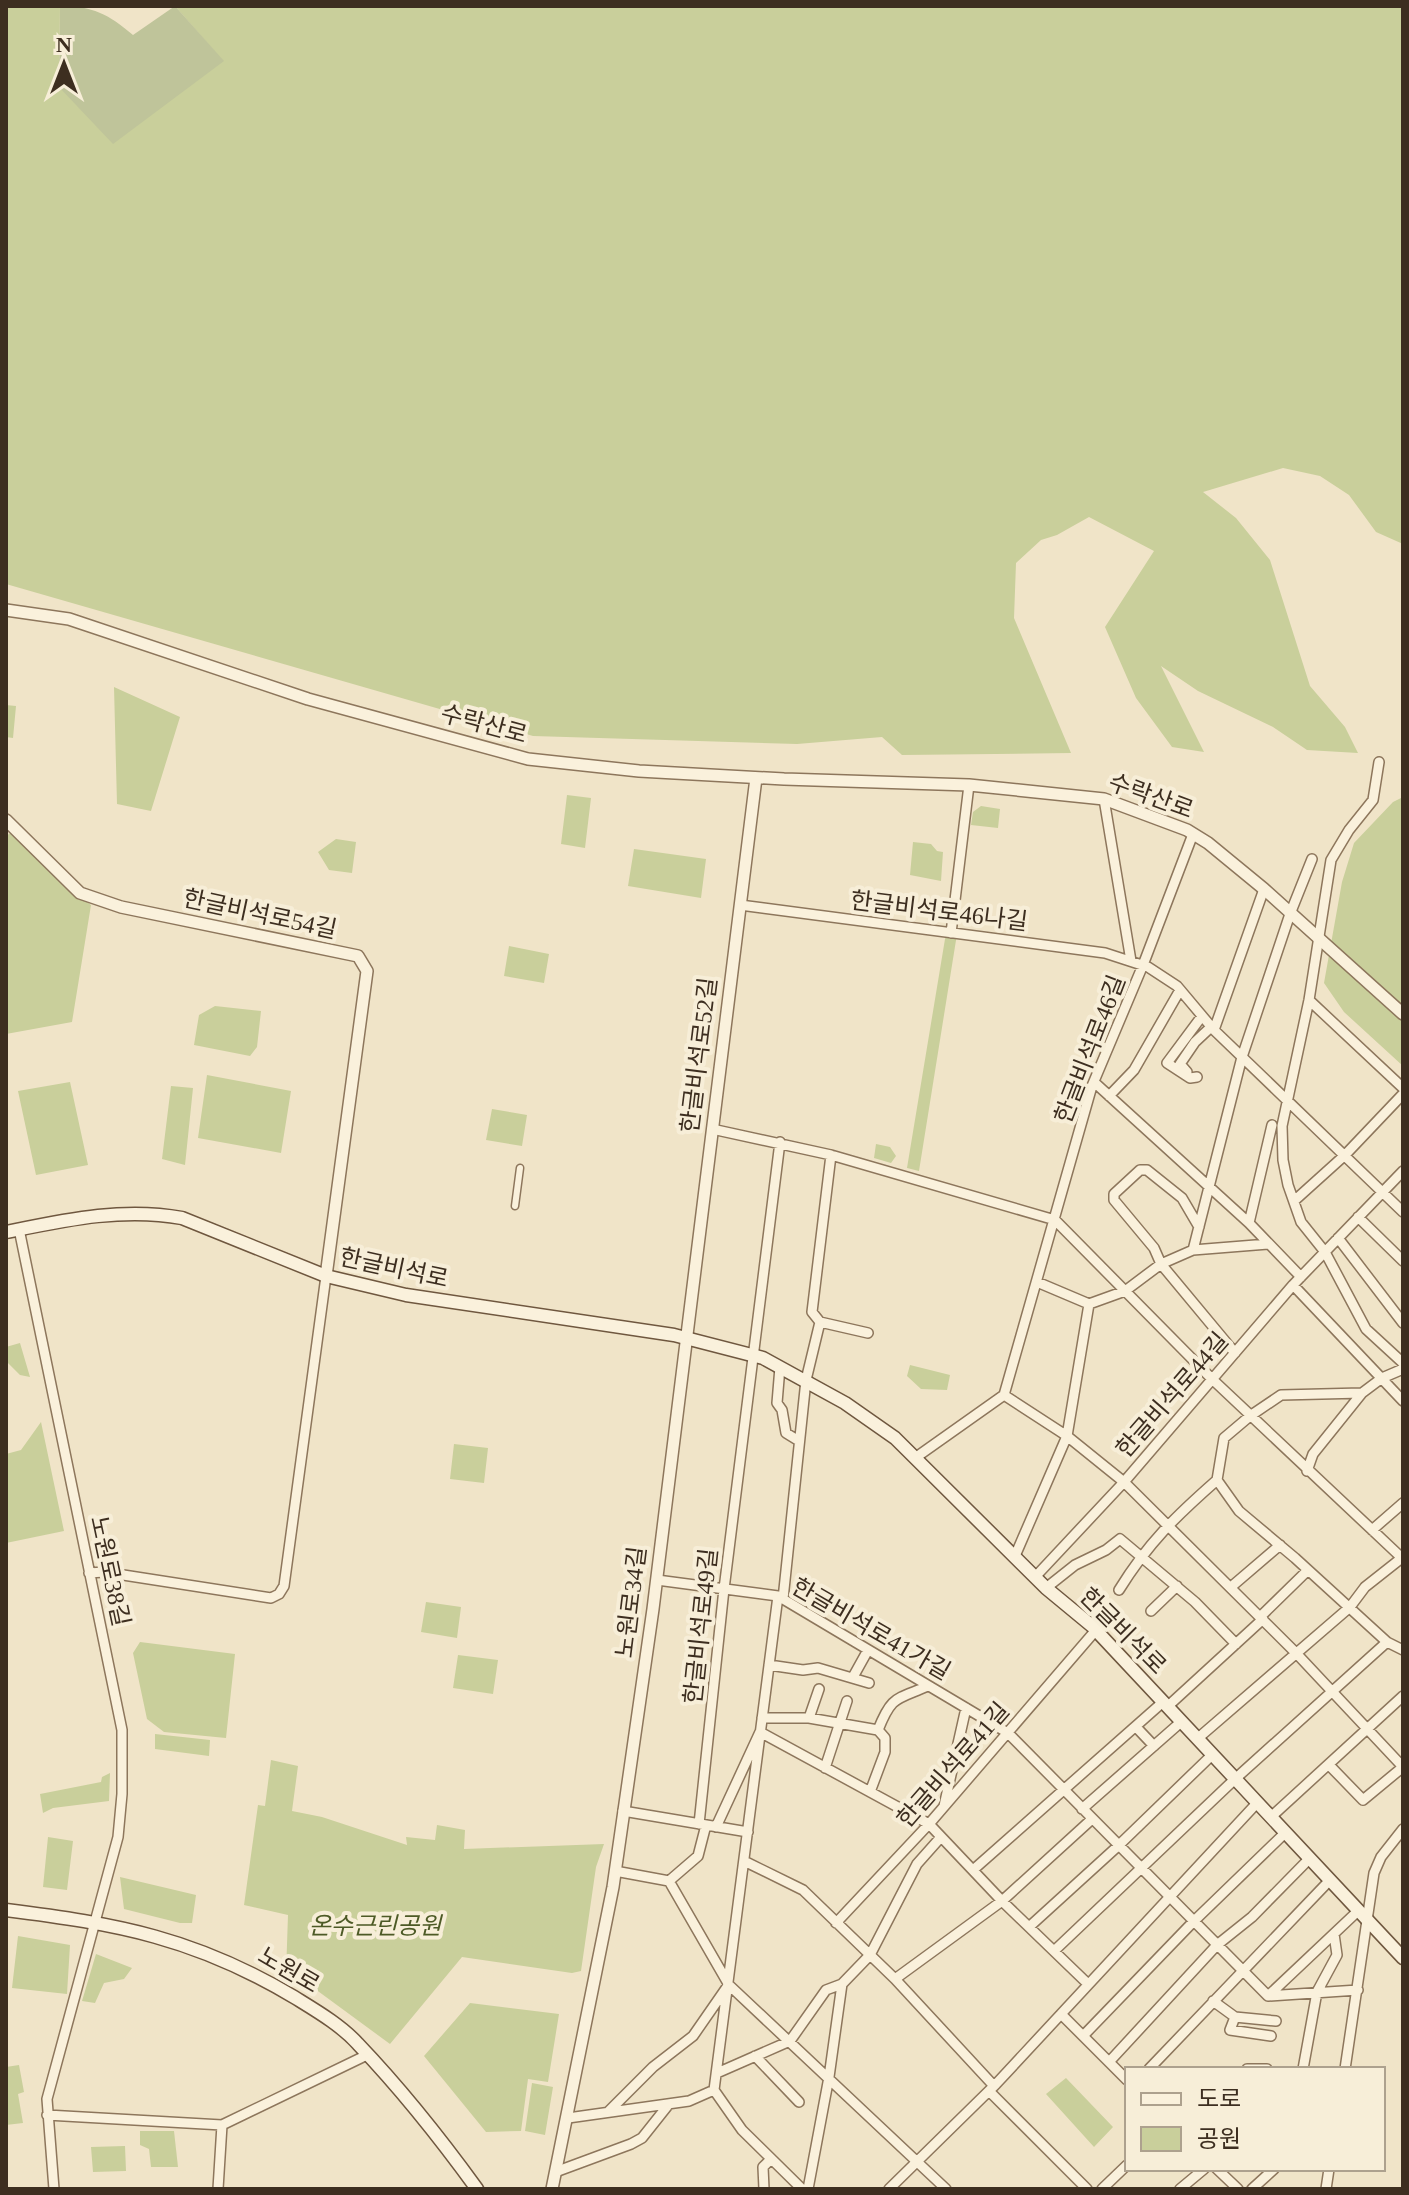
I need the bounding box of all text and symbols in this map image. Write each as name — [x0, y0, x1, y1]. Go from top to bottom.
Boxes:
north arrow — [24, 24, 104, 104]
text: N — [56, 32, 72, 57]
street label: 수락산로 — [438, 700, 530, 748]
street label: 수락산로 — [1105, 769, 1197, 823]
street label: 한글비석로54길 — [181, 885, 339, 943]
street label: 한글비석로46나길 — [849, 887, 1029, 935]
street label: 한글비석로46길 — [1050, 971, 1130, 1127]
street label: 한글비석로52길 — [677, 976, 721, 1134]
street label: 한글비석로 — [337, 1244, 451, 1292]
street label: 한글비석로44길 — [1111, 1327, 1233, 1463]
street label: 노원로38길 — [86, 1513, 134, 1629]
street label: 노원로34길 — [611, 1545, 651, 1659]
street label: 한글비석로49길 — [680, 1547, 722, 1705]
street label: 한글비석로41가길 — [787, 1573, 955, 1685]
street label: 한글비석로 — [1075, 1583, 1171, 1679]
street label: 한글비석로41길 — [892, 1697, 1014, 1833]
park label: 온수근린공원 — [309, 1913, 443, 1939]
street label: 노원로 — [254, 1942, 324, 1998]
legend — [1125, 2067, 1385, 2171]
text: 도로 — [1197, 2086, 1241, 2112]
text: 공원 — [1197, 2126, 1241, 2152]

